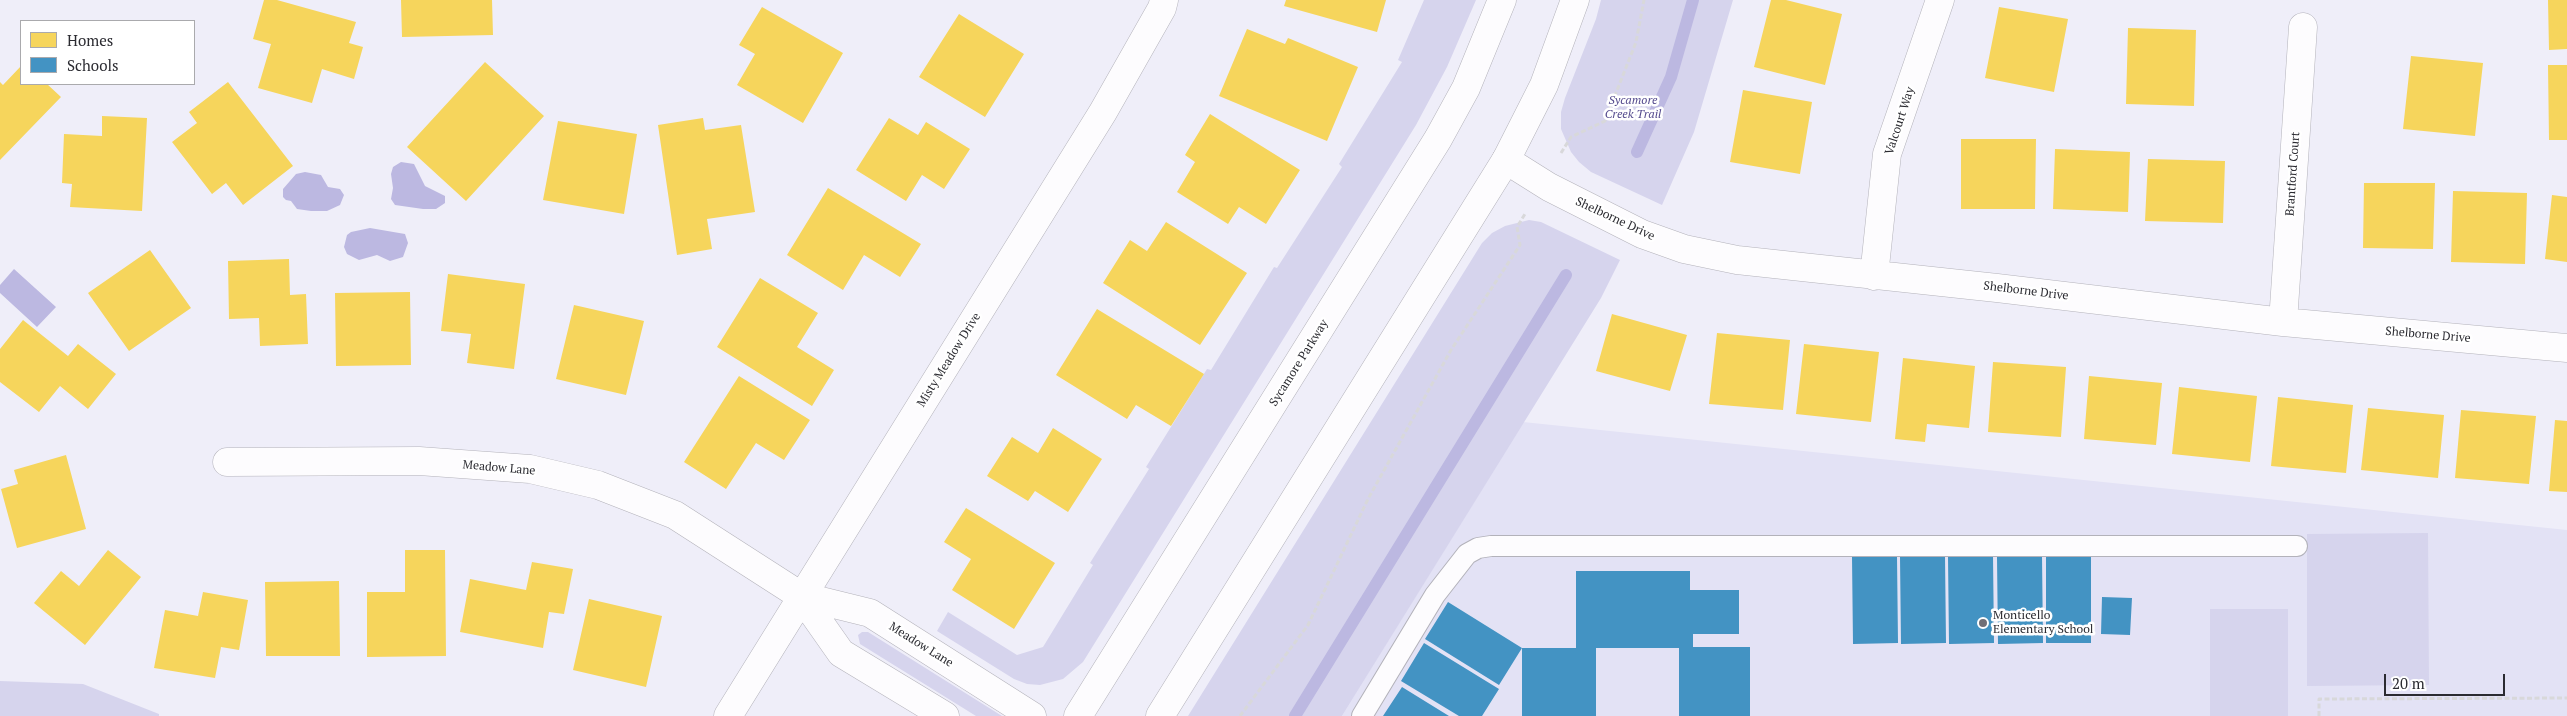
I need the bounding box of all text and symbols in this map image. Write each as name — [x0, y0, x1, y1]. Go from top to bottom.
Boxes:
legend — [20, 20, 195, 85]
text: Homes — [67, 30, 113, 50]
text: Schools — [67, 55, 118, 75]
street label: Valcourt Way — [1882, 85, 1918, 157]
park label: Sycamore Creek Trail — [1605, 94, 1661, 122]
street label: Brantford Court — [2283, 131, 2303, 217]
street label: Shelborne Drive — [1573, 194, 1657, 244]
street label: Shelborne Drive — [1983, 279, 2069, 303]
street label: Misty Meadow Drive — [914, 310, 984, 410]
street label: Sycamore Parkway — [1267, 317, 1331, 409]
street label: Shelborne Drive — [2385, 324, 2471, 346]
street label: Meadow Lane — [462, 458, 536, 478]
place label: Monticello Elementary School — [1993, 609, 2093, 637]
marker: Monticello Elementary School — [1977, 617, 1989, 629]
street label: Meadow Lane — [886, 620, 956, 670]
scale bar — [2387, 664, 2508, 696]
text: 20 m — [2392, 673, 2425, 693]

